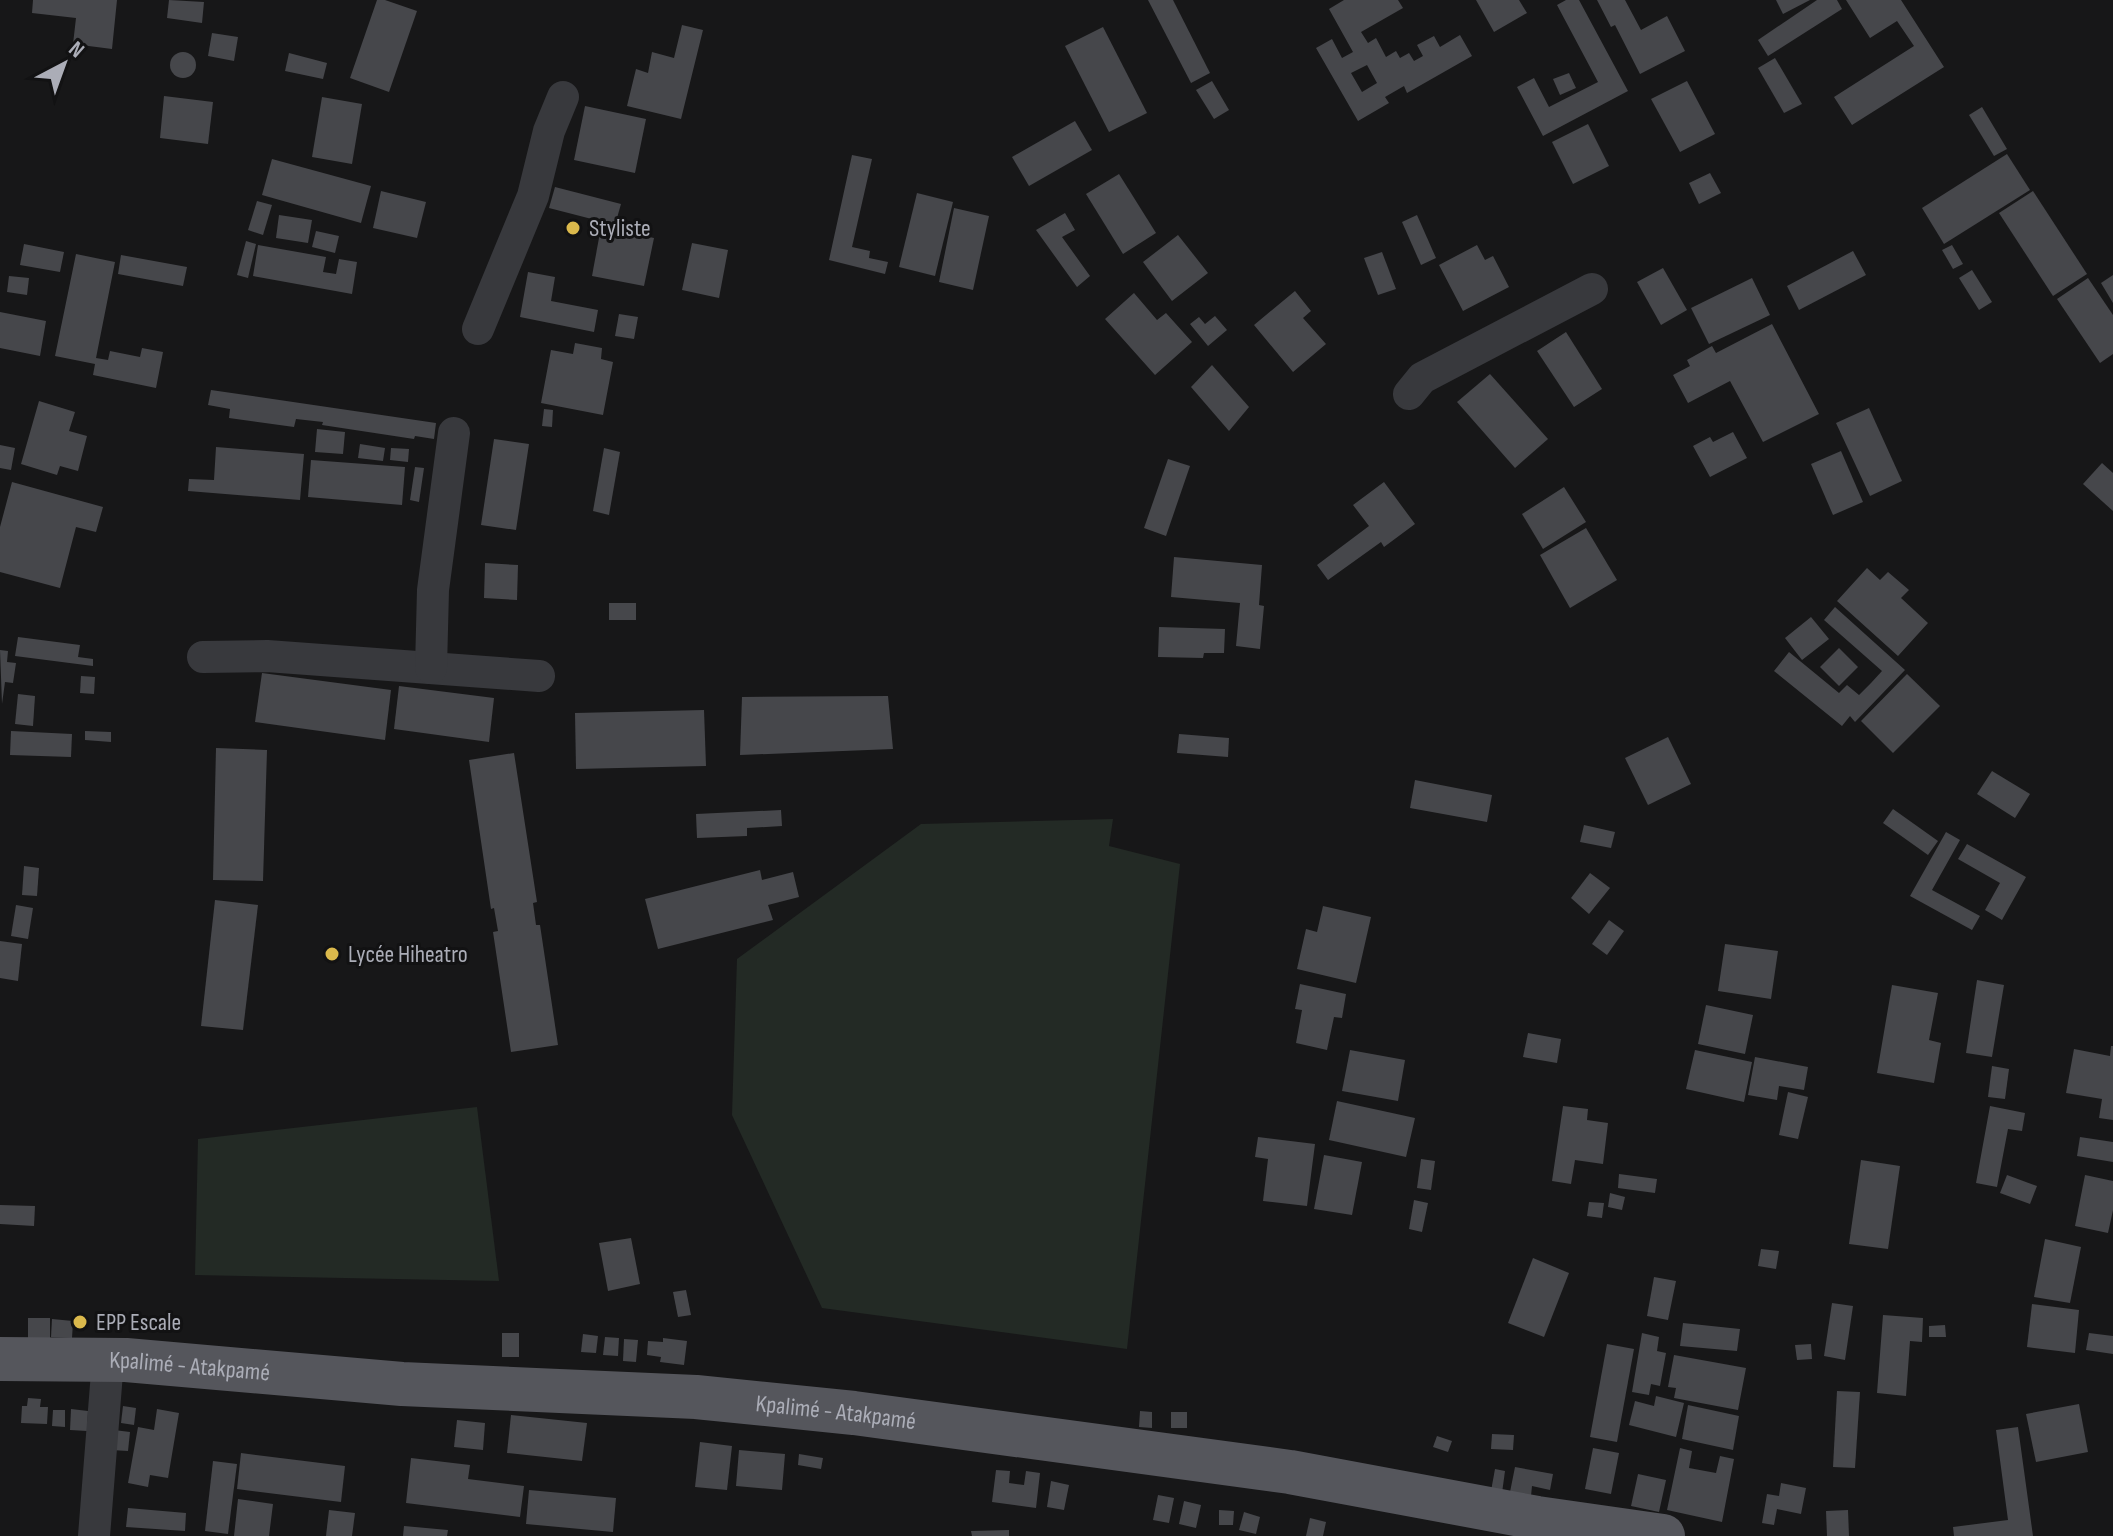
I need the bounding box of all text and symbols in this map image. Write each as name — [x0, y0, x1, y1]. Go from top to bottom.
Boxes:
north arrow — [24, 24, 104, 104]
text: N — [63, 36, 89, 64]
place label: Styliste — [589, 214, 651, 243]
marker: Styliste — [564, 219, 582, 237]
place label: Lycée Hiheatro — [348, 940, 468, 969]
marker: Lycée Hiheatro — [323, 945, 341, 963]
place label: EPP Escale — [96, 1308, 181, 1337]
marker: EPP Escale — [71, 1313, 89, 1331]
street label: Kpalimé - Atakpamé — [109, 1345, 271, 1387]
street label: Kpalimé - Atakpamé — [754, 1389, 918, 1436]

